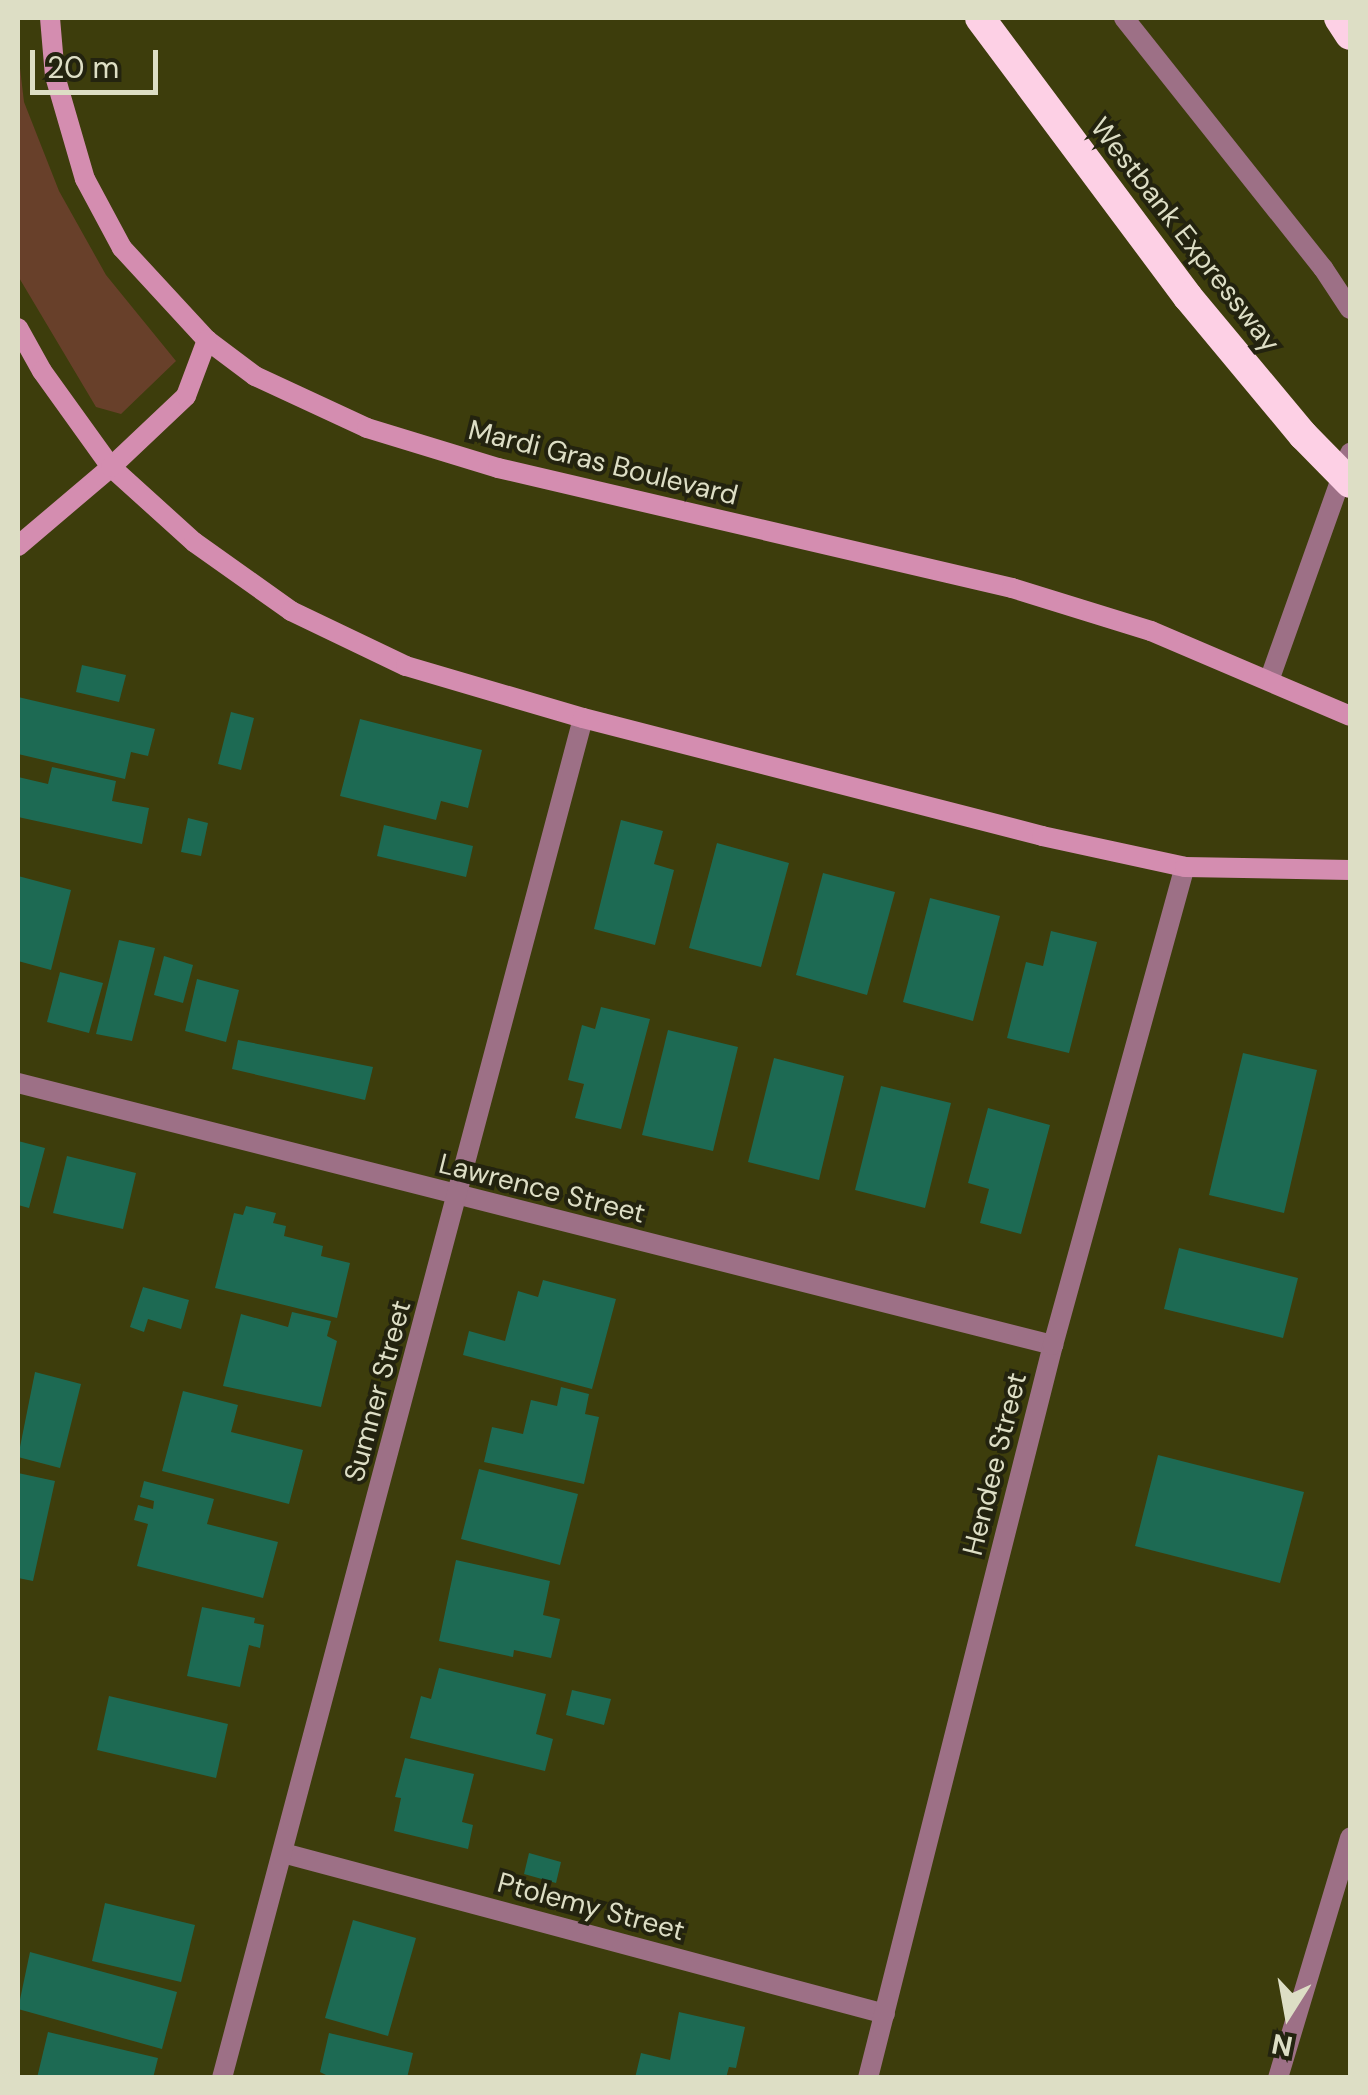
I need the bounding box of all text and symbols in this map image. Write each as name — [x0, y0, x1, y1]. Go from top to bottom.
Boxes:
scale bar — [35, 30, 162, 92]
text: 20 m — [47, 48, 119, 87]
street label: Westbank Expressway — [1083, 111, 1287, 359]
street label: Mardi Gras Boulevard — [465, 413, 741, 513]
street label: Lawrence Street — [435, 1147, 649, 1231]
street label: Sumner Street — [338, 1297, 418, 1485]
street label: Hendee Street — [956, 1369, 1034, 1559]
street label: Ptolemy Street — [494, 1866, 688, 1948]
north arrow — [1238, 1965, 1338, 2065]
text: N — [1269, 2025, 1296, 2065]

